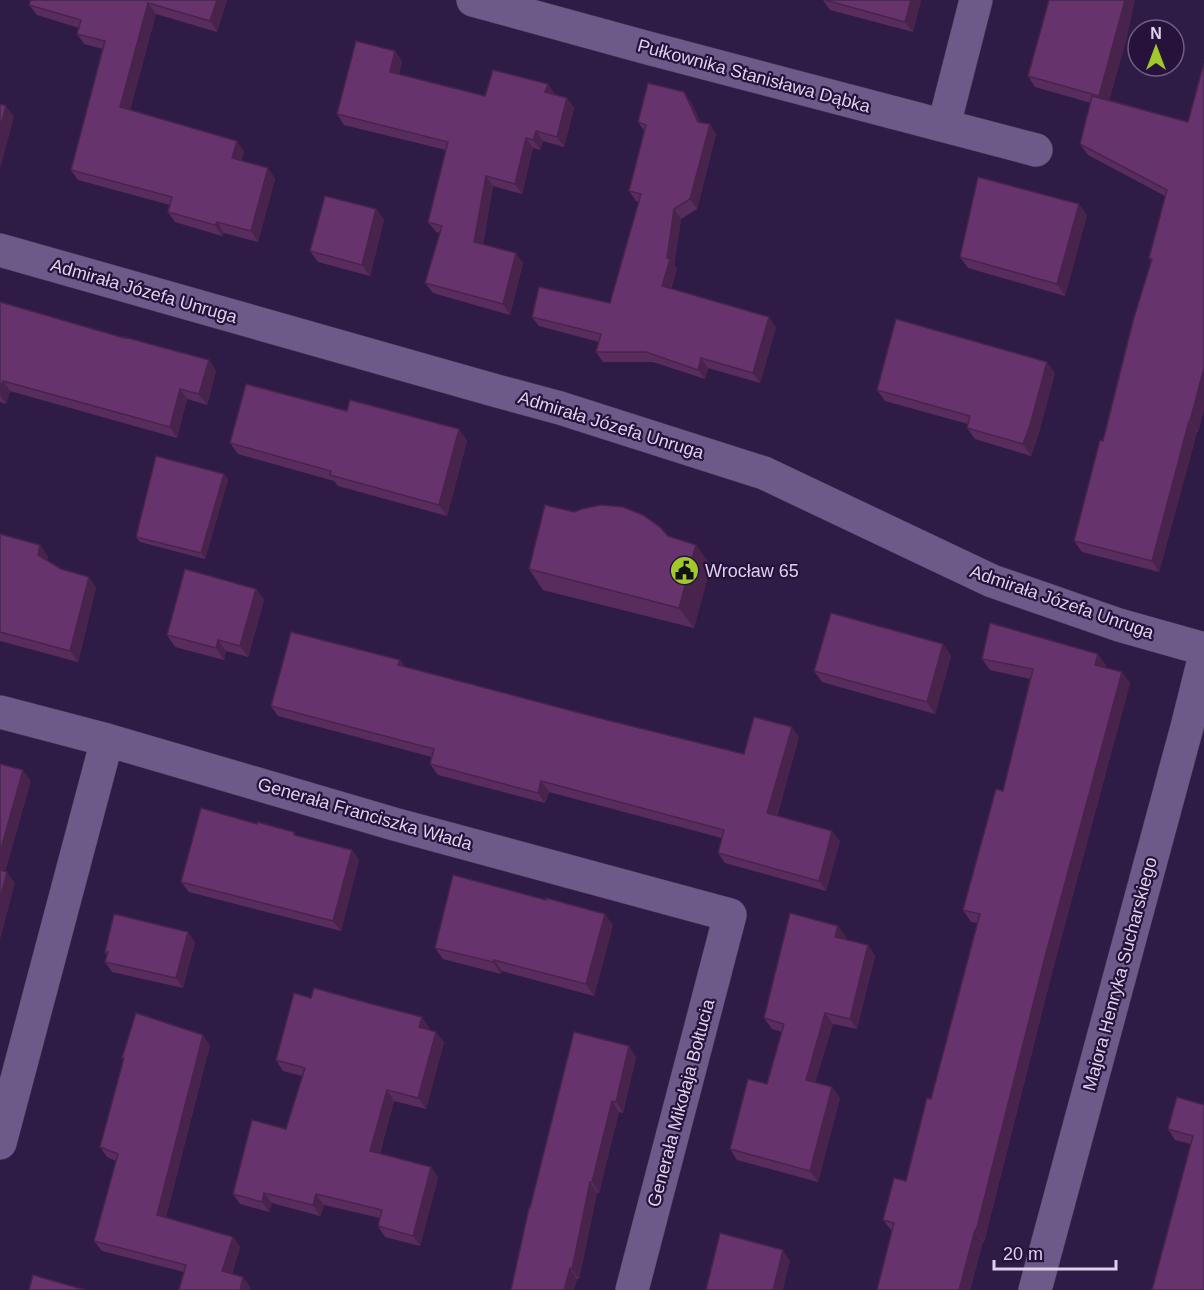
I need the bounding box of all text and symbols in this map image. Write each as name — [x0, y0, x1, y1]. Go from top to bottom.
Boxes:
north arrow — [1126, 18, 1186, 78]
text: N — [1150, 25, 1162, 42]
street label: Pułkownika Stanisława Dąbka — [635, 35, 874, 117]
street label: Admirała Józefa Unruga — [48, 255, 241, 327]
street label: Admirała Józefa Unruga — [516, 387, 707, 463]
public building icon: Wrocław 65 — [668, 555, 700, 587]
place label: Wrocław 65 — [705, 561, 799, 581]
street label: Admirała Józefa Unruga — [967, 561, 1157, 643]
street label: Generała Franciszka Włada — [255, 774, 475, 854]
street label: Majora Henryka Sucharskiego — [1079, 855, 1161, 1093]
street label: Generała Mikołaja Bołtucia — [644, 996, 719, 1209]
scale bar — [994, 1233, 1116, 1271]
text: 20 m — [1003, 1244, 1043, 1264]

